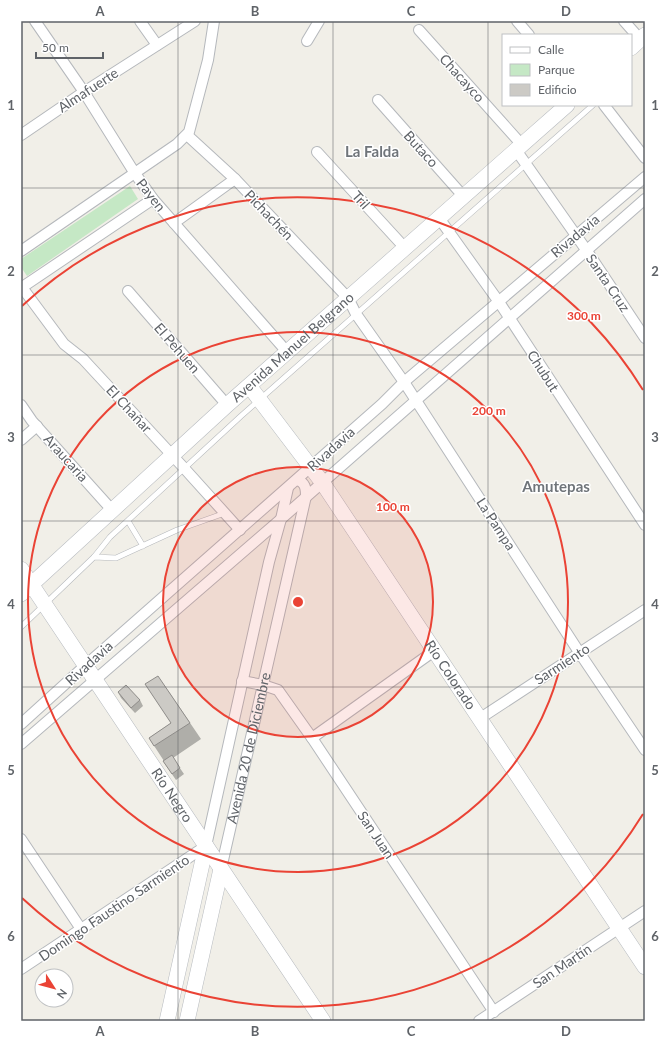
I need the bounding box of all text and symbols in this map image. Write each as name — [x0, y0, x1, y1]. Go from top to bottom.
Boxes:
text: A — [94, 3, 105, 19]
text: B — [251, 3, 260, 19]
text: C — [407, 3, 416, 19]
text: D — [561, 3, 571, 19]
scale bar — [36, 34, 103, 60]
legend — [502, 34, 632, 106]
text: 50 m — [42, 40, 69, 55]
text: Calle — [538, 42, 564, 57]
street label: Chacayco — [436, 50, 489, 105]
text: Parque — [538, 62, 575, 77]
street label: Almafuerte — [54, 64, 121, 115]
text: Edificio — [538, 82, 577, 97]
text: 1 — [7, 97, 15, 113]
text: 1 — [651, 97, 659, 113]
street label: Butaco — [401, 127, 442, 170]
district label: La Falda — [345, 142, 399, 160]
street label: Payen — [133, 175, 170, 215]
street label: Pichachén — [241, 186, 297, 243]
street label: Tril — [349, 187, 374, 212]
street label: Rivadavia — [547, 210, 602, 261]
street label: Santa Cruz — [583, 250, 634, 315]
text: 2 — [7, 263, 15, 279]
text: 2 — [651, 263, 659, 279]
street label: Avenida Manuel Belgrano — [228, 288, 357, 405]
text: 300 m — [567, 308, 601, 323]
street label: El Pehuen — [151, 319, 204, 376]
street label: Chubut — [524, 347, 563, 394]
street label: El Chañar — [103, 381, 156, 436]
text: 200 m — [472, 403, 506, 418]
street label: Rivadavia — [303, 423, 358, 474]
text: 3 — [7, 429, 15, 445]
text: 3 — [651, 429, 659, 445]
street label: Araucaria — [41, 430, 92, 485]
district label: Amutepas — [521, 477, 590, 495]
street label: La Pampa — [473, 494, 520, 553]
text: 100 m — [376, 499, 410, 514]
centre of rings — [291, 595, 305, 609]
text: 4 — [7, 596, 15, 612]
text: 4 — [651, 596, 659, 612]
street label: Rivadavia — [61, 637, 116, 688]
street label: Río Colorado — [422, 637, 480, 713]
street label: Sarmiento — [531, 639, 593, 688]
street label: Avenida 20 de Diciembre — [223, 671, 274, 825]
text: 5 — [7, 762, 15, 778]
text: 5 — [651, 762, 659, 778]
street label: Río Negro — [148, 765, 197, 825]
street label: San Juan — [354, 808, 398, 862]
street label: Domingo Faustino Sarmiento — [35, 851, 192, 964]
text: 6 — [7, 928, 15, 944]
text: 6 — [651, 928, 659, 944]
street label: San Martín — [529, 940, 594, 991]
north arrow — [34, 968, 74, 1008]
text: N — [55, 987, 70, 1001]
text: A — [94, 1023, 105, 1039]
text: B — [251, 1023, 260, 1039]
text: C — [407, 1023, 416, 1039]
text: D — [561, 1023, 571, 1039]

